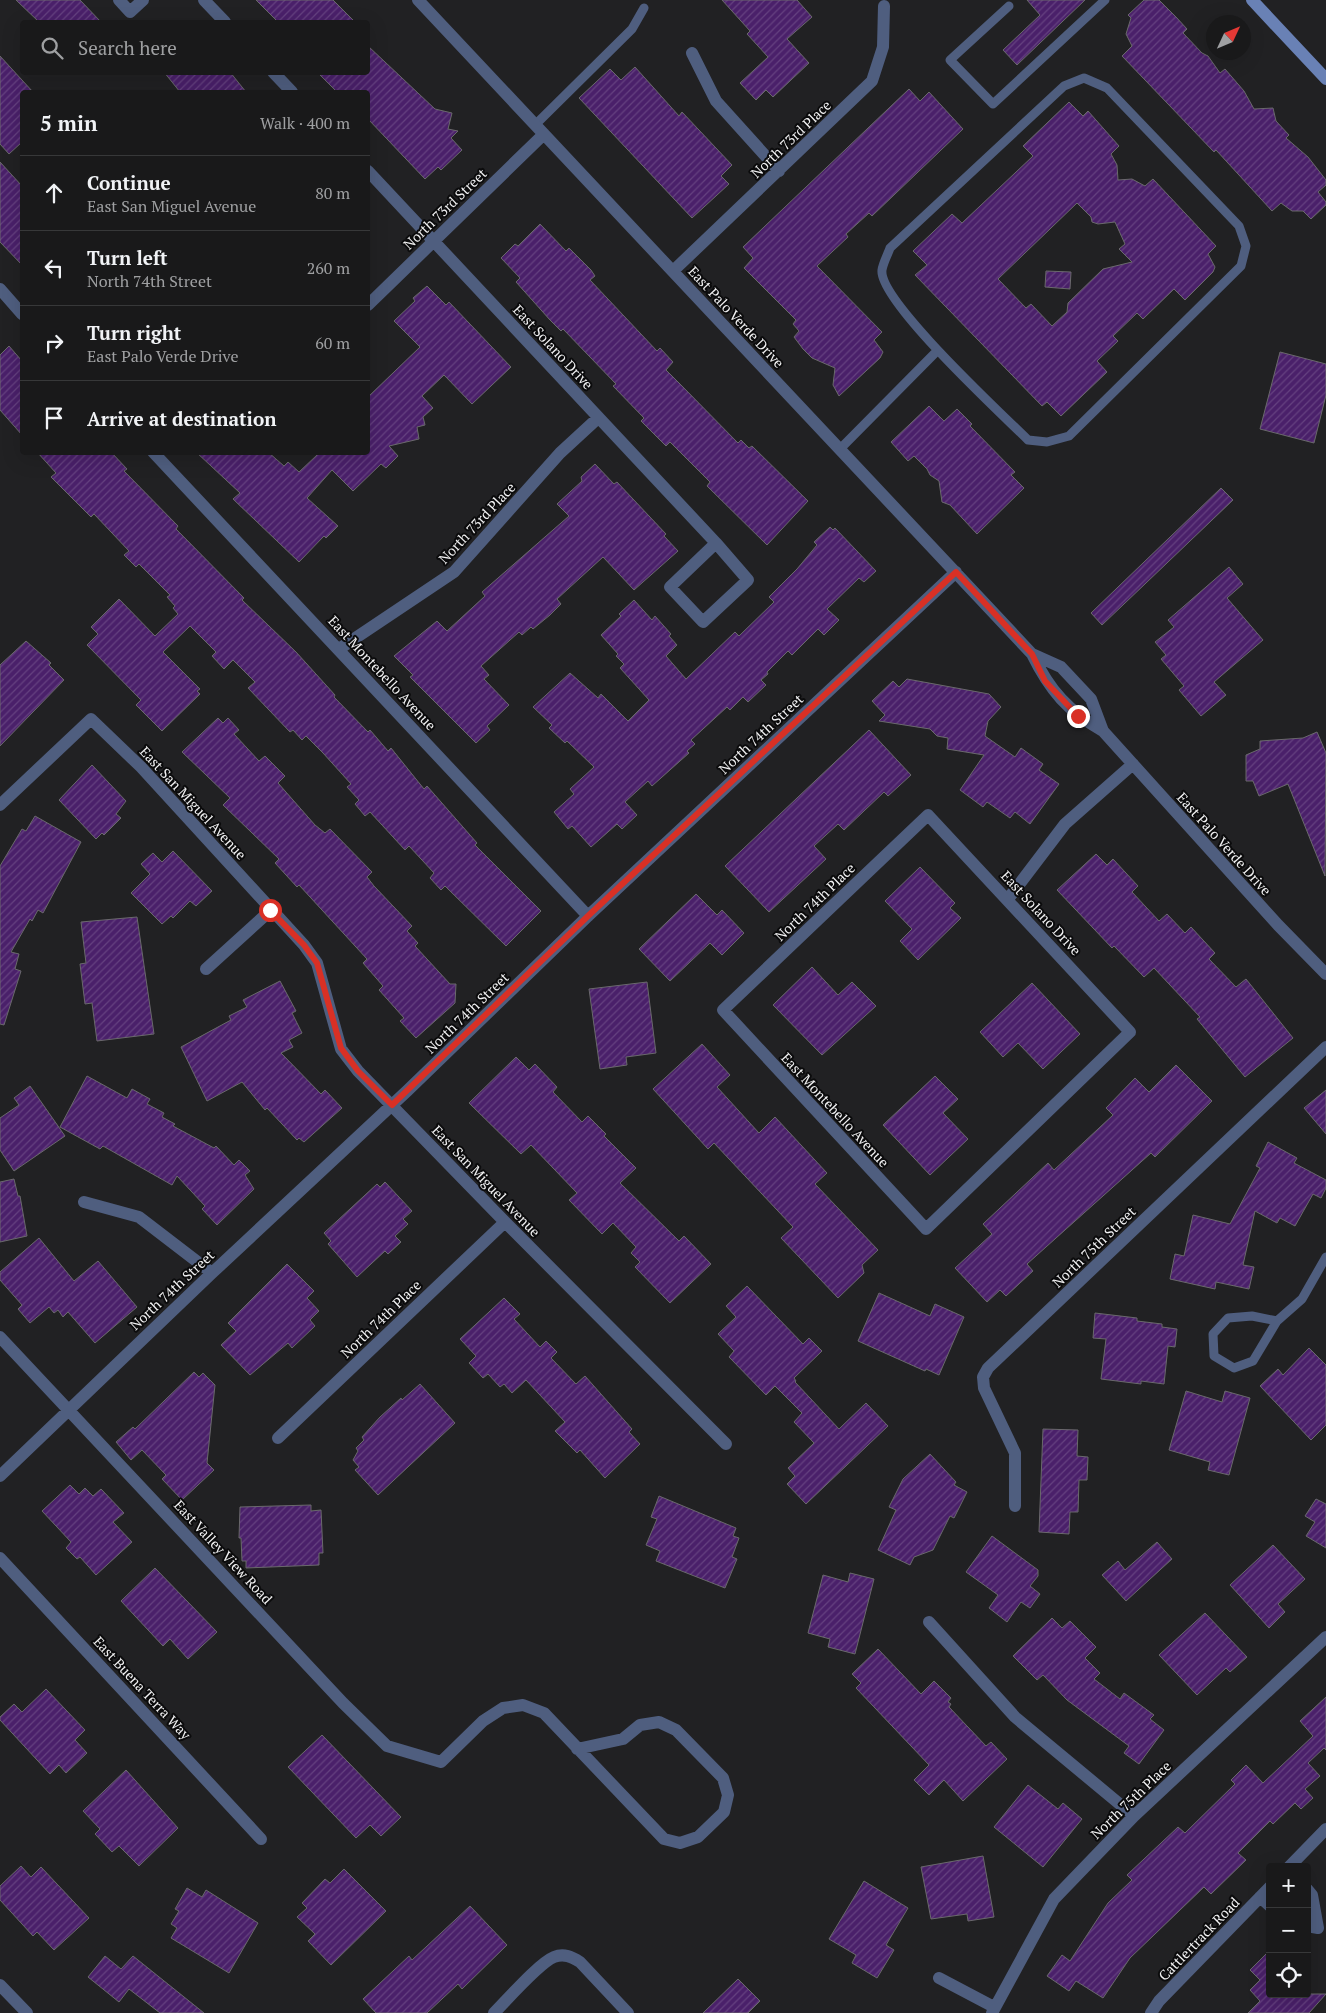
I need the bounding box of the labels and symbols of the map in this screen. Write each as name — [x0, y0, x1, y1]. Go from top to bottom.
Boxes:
north arrow — [1206, 15, 1251, 60]
street label: North 73rd Place — [746, 95, 835, 182]
street label: North 73rd Street — [399, 163, 491, 253]
street label: East Palo Verde Drive — [684, 262, 789, 372]
street label: East Solano Drive — [509, 300, 598, 393]
street label: North 73rd Place — [434, 478, 519, 567]
street label: East Montebello Avenue — [324, 611, 441, 734]
street label: North 74th Street — [714, 689, 808, 778]
route end — [1067, 705, 1090, 728]
street label: East San Miguel Avenue — [136, 742, 251, 863]
street label: East Palo Verde Drive — [1173, 788, 1276, 899]
street label: North 74th Place — [770, 858, 859, 945]
street label: East Solano Drive — [997, 866, 1086, 959]
route start — [259, 899, 282, 922]
street label: North 74th Street — [421, 967, 513, 1057]
street label: East Montebello Avenue — [777, 1048, 894, 1171]
street label: East San Miguel Avenue — [428, 1121, 545, 1241]
street label: North 75th Street — [1048, 1201, 1140, 1291]
street label: North 74th Street — [125, 1245, 219, 1334]
street label: North 74th Place — [336, 1275, 425, 1362]
street label: East Valley View Road — [170, 1495, 277, 1608]
street label: East Buena Terra Way — [89, 1632, 196, 1744]
street label: North 75th Place — [1086, 1756, 1175, 1843]
street label: Cattlertrack Road — [1154, 1893, 1244, 1985]

